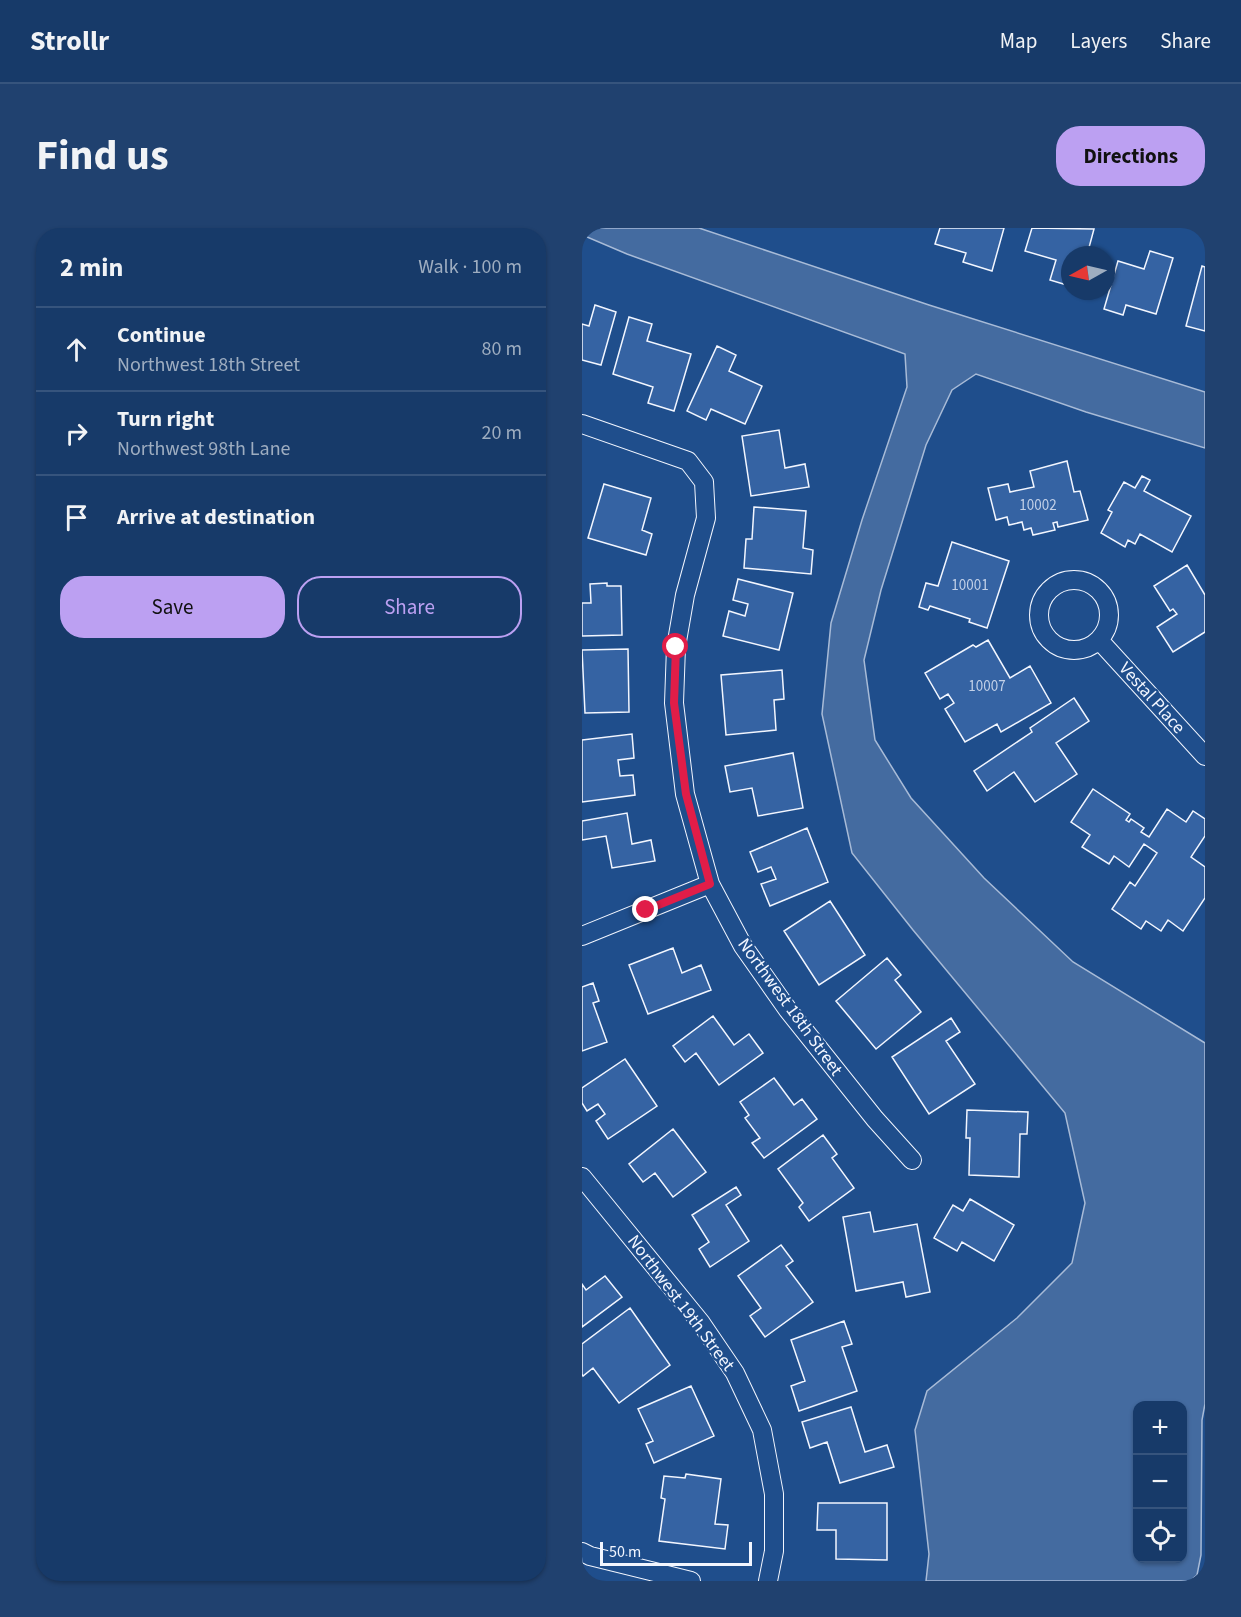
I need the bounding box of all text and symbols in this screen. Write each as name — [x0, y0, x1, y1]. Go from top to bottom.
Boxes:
text: Strollr — [30, 21, 109, 61]
text: Map — [1000, 26, 1037, 56]
text: Layers — [1070, 26, 1127, 56]
text: Share — [1160, 26, 1211, 56]
text: Find us — [36, 126, 169, 186]
button: Directions — [1056, 126, 1205, 186]
north arrow — [1061, 246, 1115, 300]
text: 2 min — [60, 249, 123, 286]
text: Walk · 100 m — [418, 253, 522, 281]
text: Continue — [117, 319, 206, 351]
icon: ahead — [60, 333, 93, 366]
text: 80 m — [482, 335, 522, 363]
text: Northwest 18th Street — [117, 351, 300, 379]
text: Turn right — [117, 403, 214, 435]
icon: right — [60, 417, 93, 450]
text: 20 m — [482, 419, 522, 447]
text: Northwest 98th Lane — [117, 435, 291, 463]
house number: 10002 — [1019, 495, 1057, 516]
icon: arrive — [60, 501, 93, 534]
text: Arrive at destination — [117, 501, 315, 533]
house number: 10001 — [951, 575, 989, 596]
button: Save — [60, 576, 285, 638]
button: Share — [297, 576, 522, 638]
route start — [662, 633, 688, 659]
street label: Vestal Place — [1113, 657, 1191, 739]
house number: 10007 — [968, 676, 1006, 697]
route end — [632, 896, 658, 922]
street label: Northwest 18th Street — [731, 933, 849, 1081]
street label: Northwest 19th Street — [621, 1230, 741, 1376]
map controls — [1133, 1401, 1187, 1563]
button: + — [1133, 1401, 1187, 1455]
button: − — [1133, 1455, 1187, 1509]
button: locate — [1133, 1509, 1187, 1563]
scale bar — [600, 1539, 752, 1566]
text: 50 m — [609, 1541, 641, 1563]

